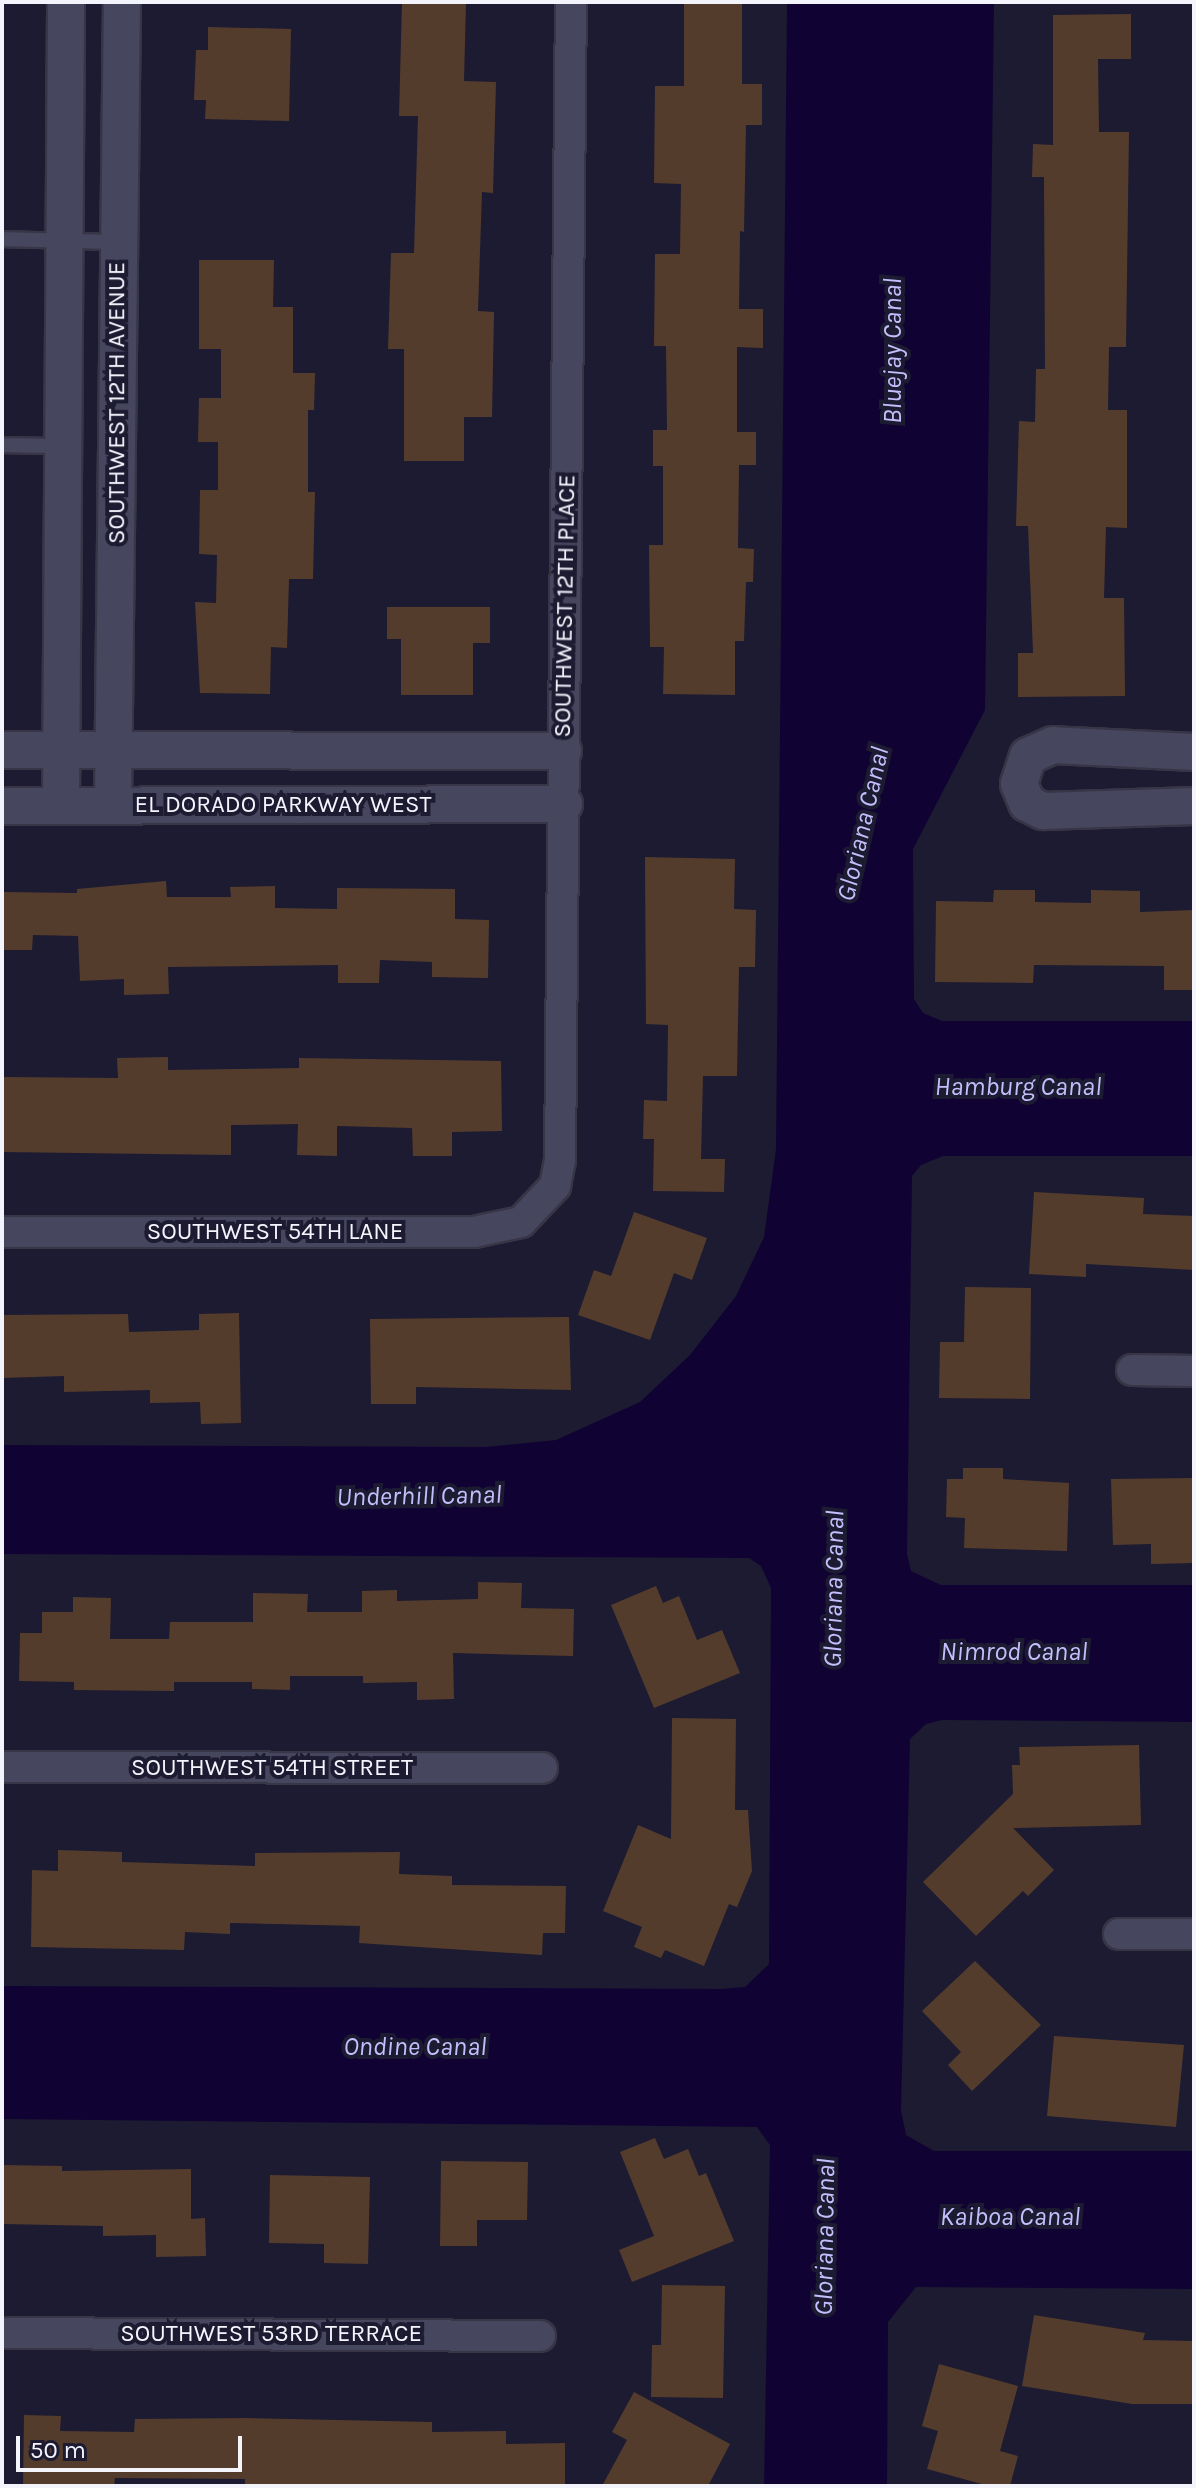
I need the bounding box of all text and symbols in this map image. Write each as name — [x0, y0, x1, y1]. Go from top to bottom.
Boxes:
street label: SOUTHWEST 12TH AVENUE — [103, 262, 131, 544]
water label: Bluejay Canal — [877, 278, 909, 424]
street label: SOUTHWEST 12TH PLACE — [548, 474, 582, 738]
water label: Gloriana Canal — [830, 744, 896, 904]
street label: EL DORADO PARKWAY WEST — [135, 791, 431, 819]
water label: Hamburg Canal — [935, 1071, 1101, 1103]
street label: SOUTHWEST 54TH LANE — [147, 1218, 403, 1246]
water label: Underhill Canal — [336, 1479, 502, 1513]
water label: Gloriana Canal — [817, 1510, 851, 1668]
water label: Nimrod Canal — [940, 1636, 1088, 1668]
street label: SOUTHWEST 54TH STREET — [131, 1754, 413, 1782]
water label: Ondine Canal — [343, 2031, 487, 2063]
water label: Gloriana Canal — [808, 2158, 842, 2316]
water label: Kaiboa Canal — [940, 2201, 1080, 2233]
street label: SOUTHWEST 53RD TERRACE — [120, 2320, 422, 2348]
scale bar — [20, 2420, 246, 2470]
text: 50 m — [30, 2436, 86, 2464]

